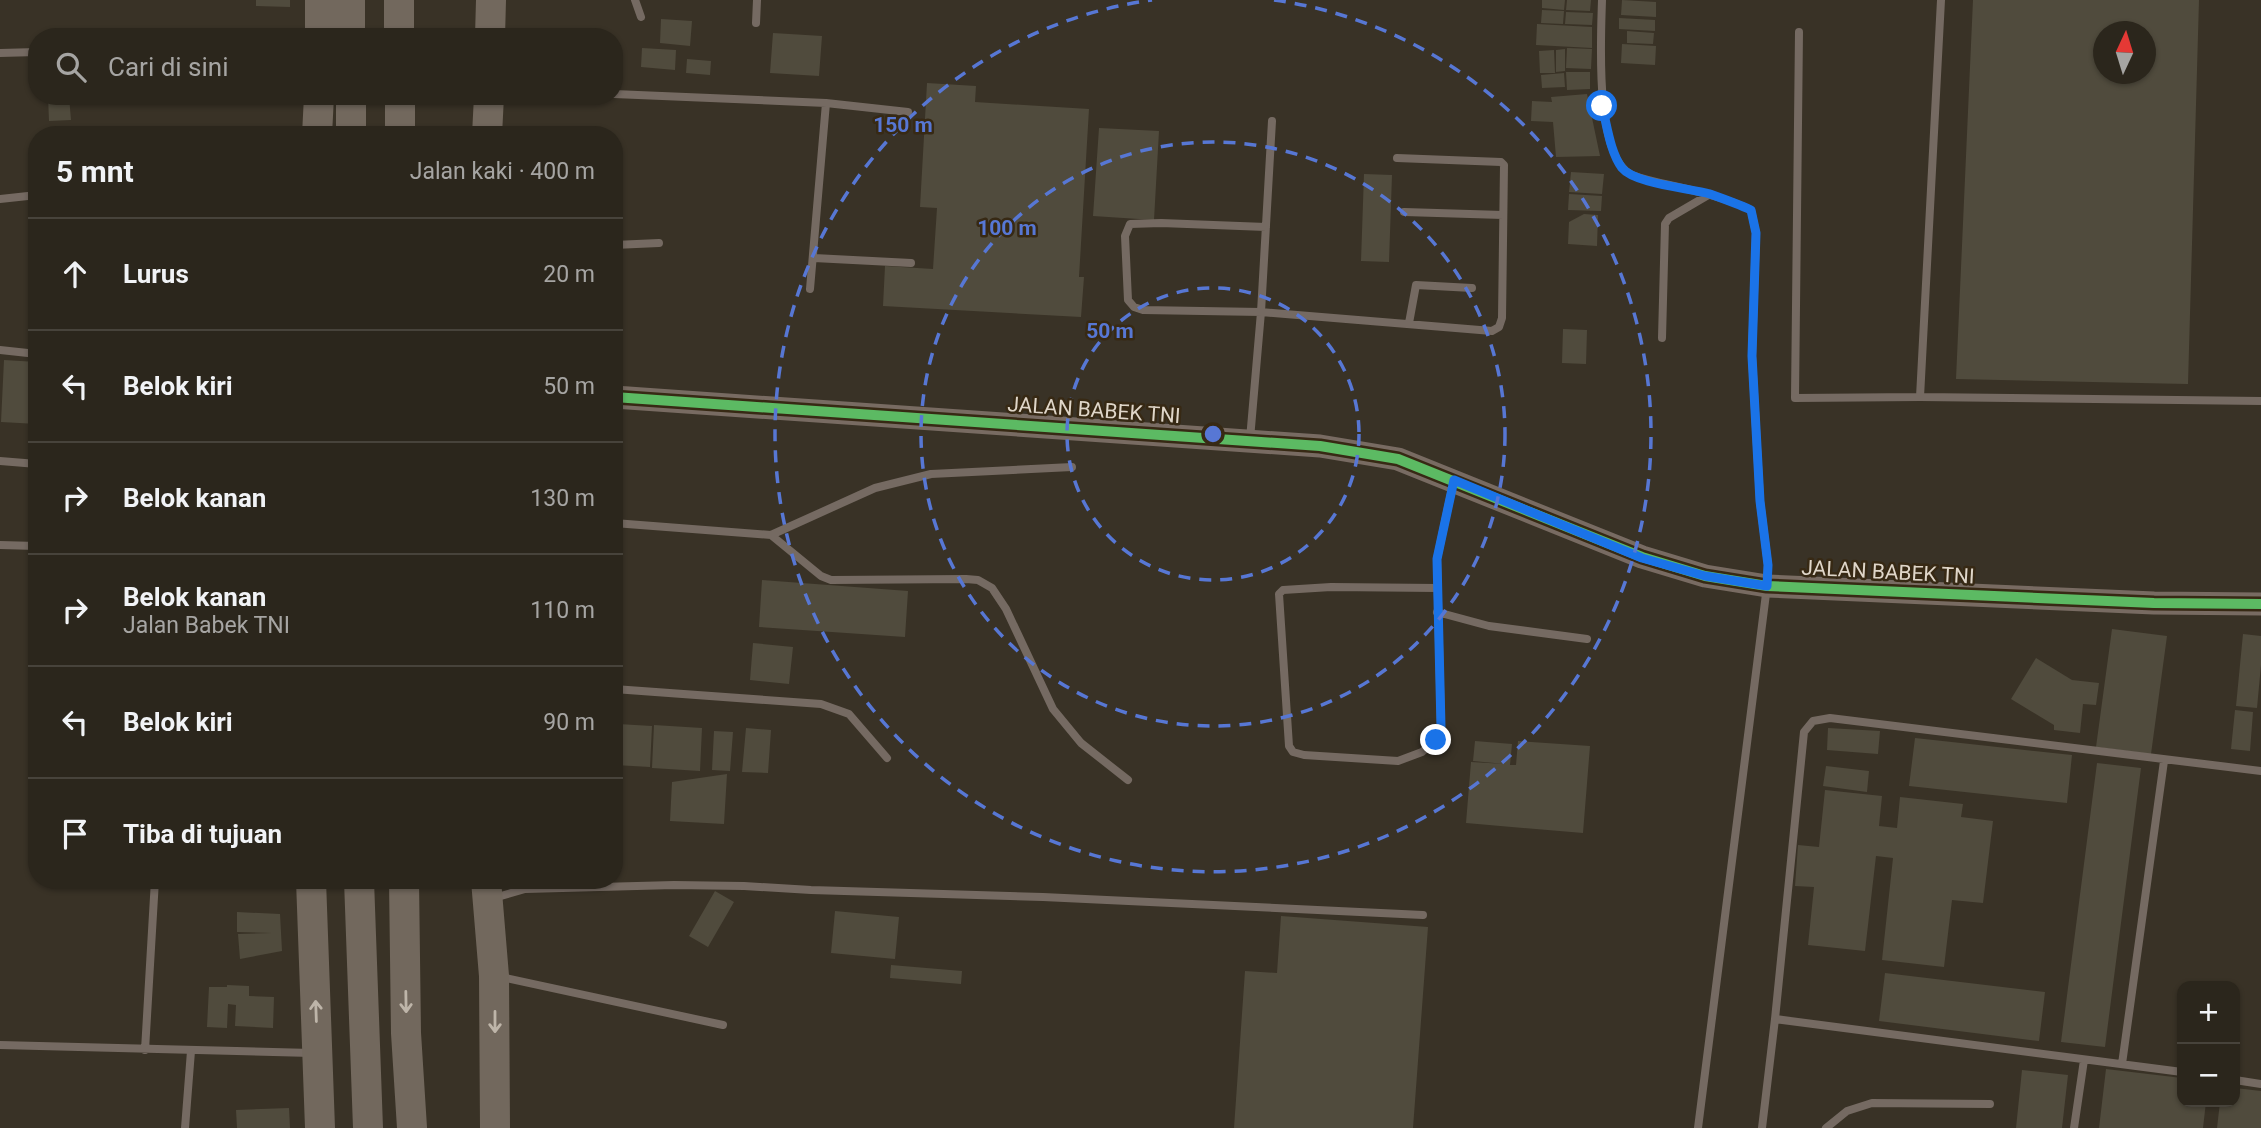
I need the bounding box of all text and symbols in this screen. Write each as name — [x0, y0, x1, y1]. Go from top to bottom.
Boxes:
north arrow — [2093, 21, 2156, 84]
search box — [28, 28, 623, 105]
icon: search — [52, 48, 90, 86]
text: Cari di sini — [108, 52, 229, 82]
route start — [1586, 90, 1617, 121]
text: 150 m — [873, 113, 933, 137]
text: 5 mnt — [56, 154, 134, 189]
text: Jalan kaki · 400 m — [410, 158, 595, 185]
text: 100 m — [977, 216, 1037, 240]
icon: ahead — [56, 255, 94, 293]
text: Lurus — [123, 259, 189, 289]
text: 20 m — [543, 261, 595, 288]
text: 50 m — [1086, 319, 1134, 343]
icon: left — [56, 367, 94, 405]
text: Belok kiri — [123, 371, 233, 401]
text: 50 m — [543, 373, 595, 400]
street label: JALAN BABEK TNI — [1007, 392, 1181, 428]
centre of rings — [1201, 422, 1225, 446]
icon: right — [56, 479, 94, 517]
text: Belok kanan — [123, 483, 266, 513]
text: 130 m — [530, 485, 595, 512]
street label: JALAN BABEK TNI — [1801, 555, 1975, 589]
text: Belok kanan — [123, 582, 266, 612]
icon: right — [56, 591, 94, 629]
text: 110 m — [530, 597, 595, 624]
text: Jalan Babek TNI — [123, 612, 290, 639]
icon: left — [56, 703, 94, 741]
text: Belok kiri — [123, 707, 233, 737]
text: 90 m — [543, 709, 595, 736]
route end — [1420, 724, 1451, 755]
icon: arrive — [56, 815, 94, 853]
text: Tiba di tujuan — [123, 819, 282, 849]
map controls — [2177, 981, 2240, 1107]
button: + — [2177, 981, 2240, 1044]
one-way arrow — [399, 991, 412, 1014]
one-way arrow — [310, 1000, 323, 1023]
one-way arrow — [488, 1010, 501, 1033]
button: − — [2177, 1044, 2240, 1107]

